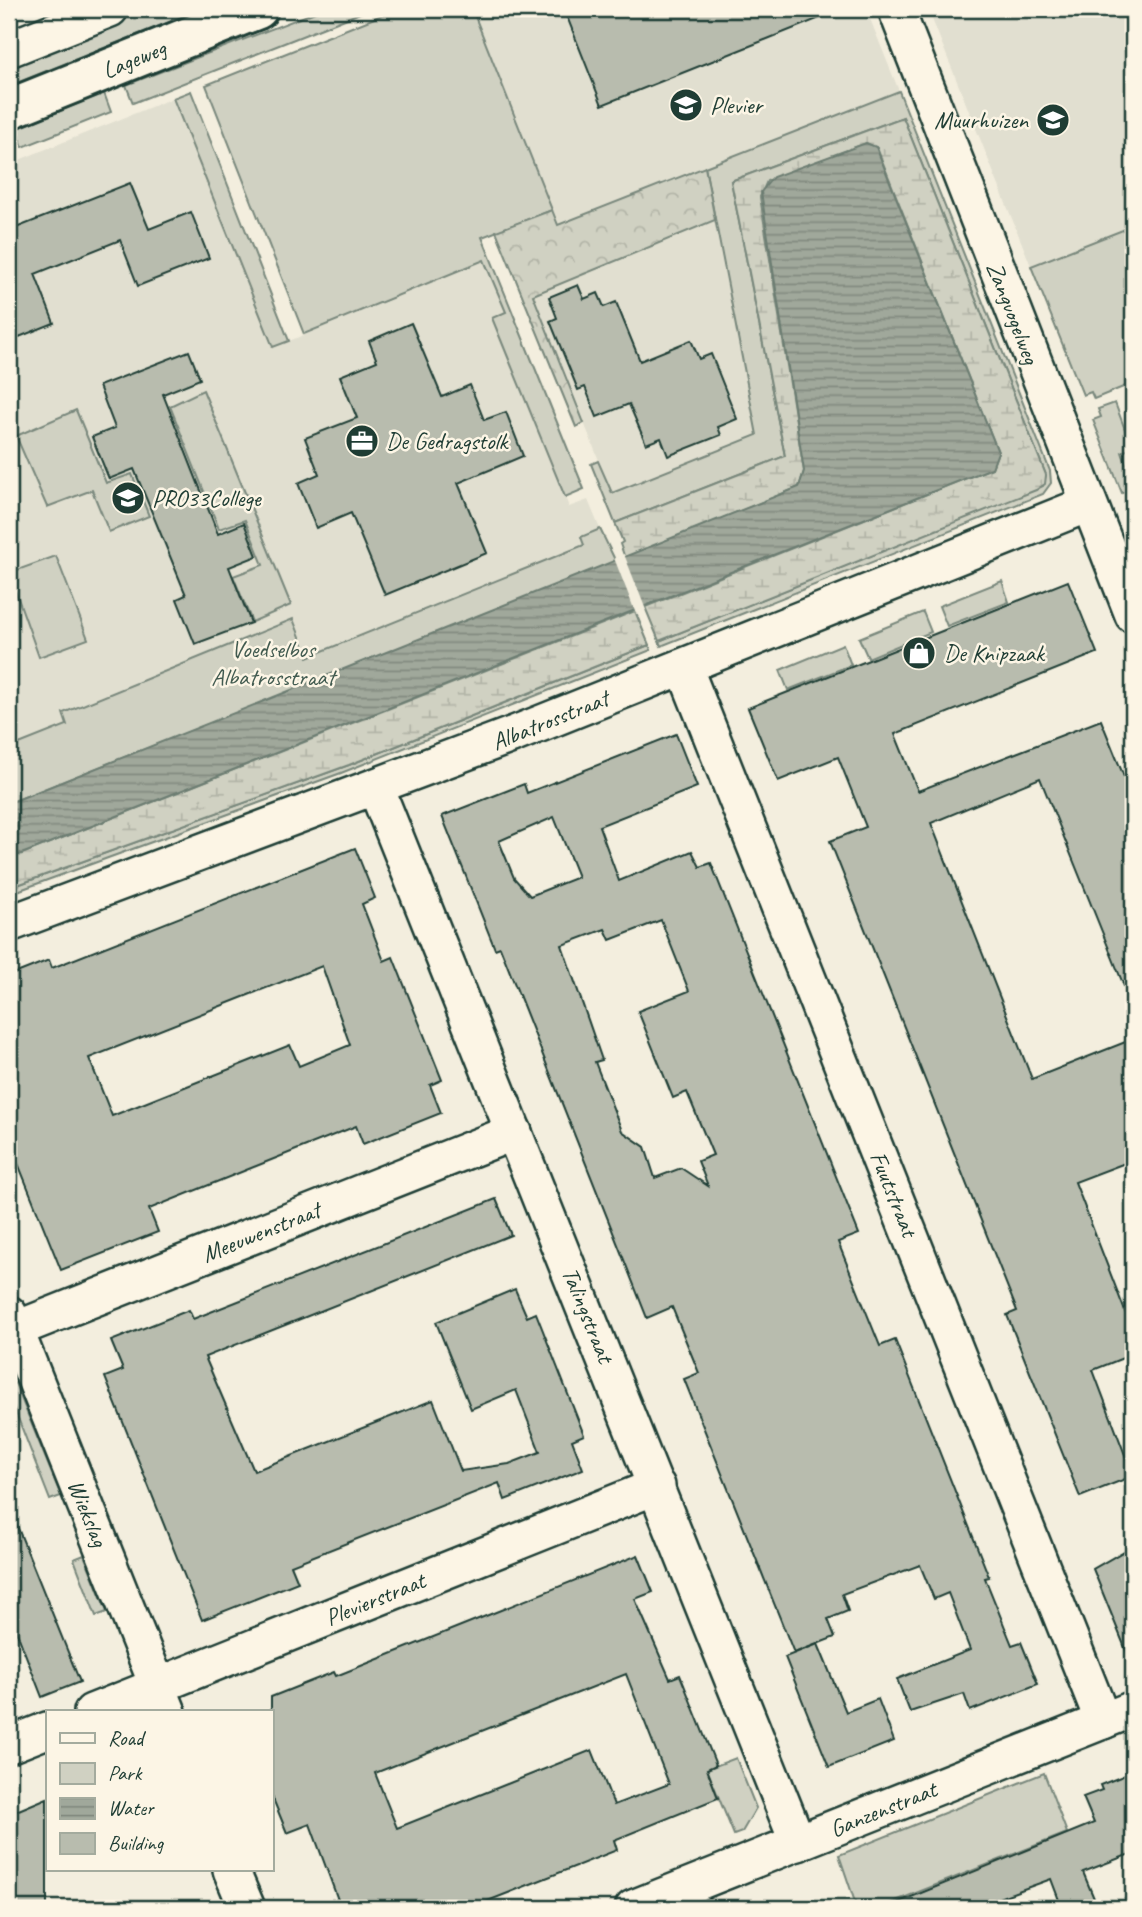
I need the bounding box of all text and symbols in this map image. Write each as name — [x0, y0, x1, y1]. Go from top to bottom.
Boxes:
street label: Lageweg — [98, 32, 171, 85]
school or university icon: Plevier — [667, 86, 705, 124]
place label: Plevier — [710, 90, 764, 120]
school or university icon: Muurhuizen — [1034, 101, 1072, 139]
place label: Muurhuizen — [934, 105, 1029, 135]
street label: Zangvogelweg — [980, 257, 1047, 370]
office icon: De Gedragstolk — [343, 422, 381, 460]
place label: De Gedragstolk — [386, 426, 510, 456]
school or university icon: PRO33College — [109, 479, 147, 517]
place label: PRO33College — [152, 483, 263, 513]
park label: Voedselbos Albatrosstraat — [211, 634, 338, 692]
shop icon: De Knipzaak — [900, 634, 938, 672]
place label: De Knipzaak — [944, 638, 1046, 668]
street label: Albatrosstraat — [487, 682, 616, 757]
street label: Fuutstraat — [863, 1147, 925, 1243]
street label: Meeuwenstraat — [197, 1194, 327, 1269]
street label: Talingstraat — [555, 1263, 621, 1369]
street label: Wiekslag — [61, 1475, 116, 1552]
street label: Plevierstraat — [321, 1565, 431, 1633]
legend — [46, 1710, 273, 1871]
text: Road — [108, 1725, 147, 1751]
text: Park — [108, 1760, 143, 1786]
street label: Ganzenstraat — [825, 1773, 943, 1844]
text: Water — [108, 1795, 155, 1821]
text: Building — [108, 1830, 165, 1856]

